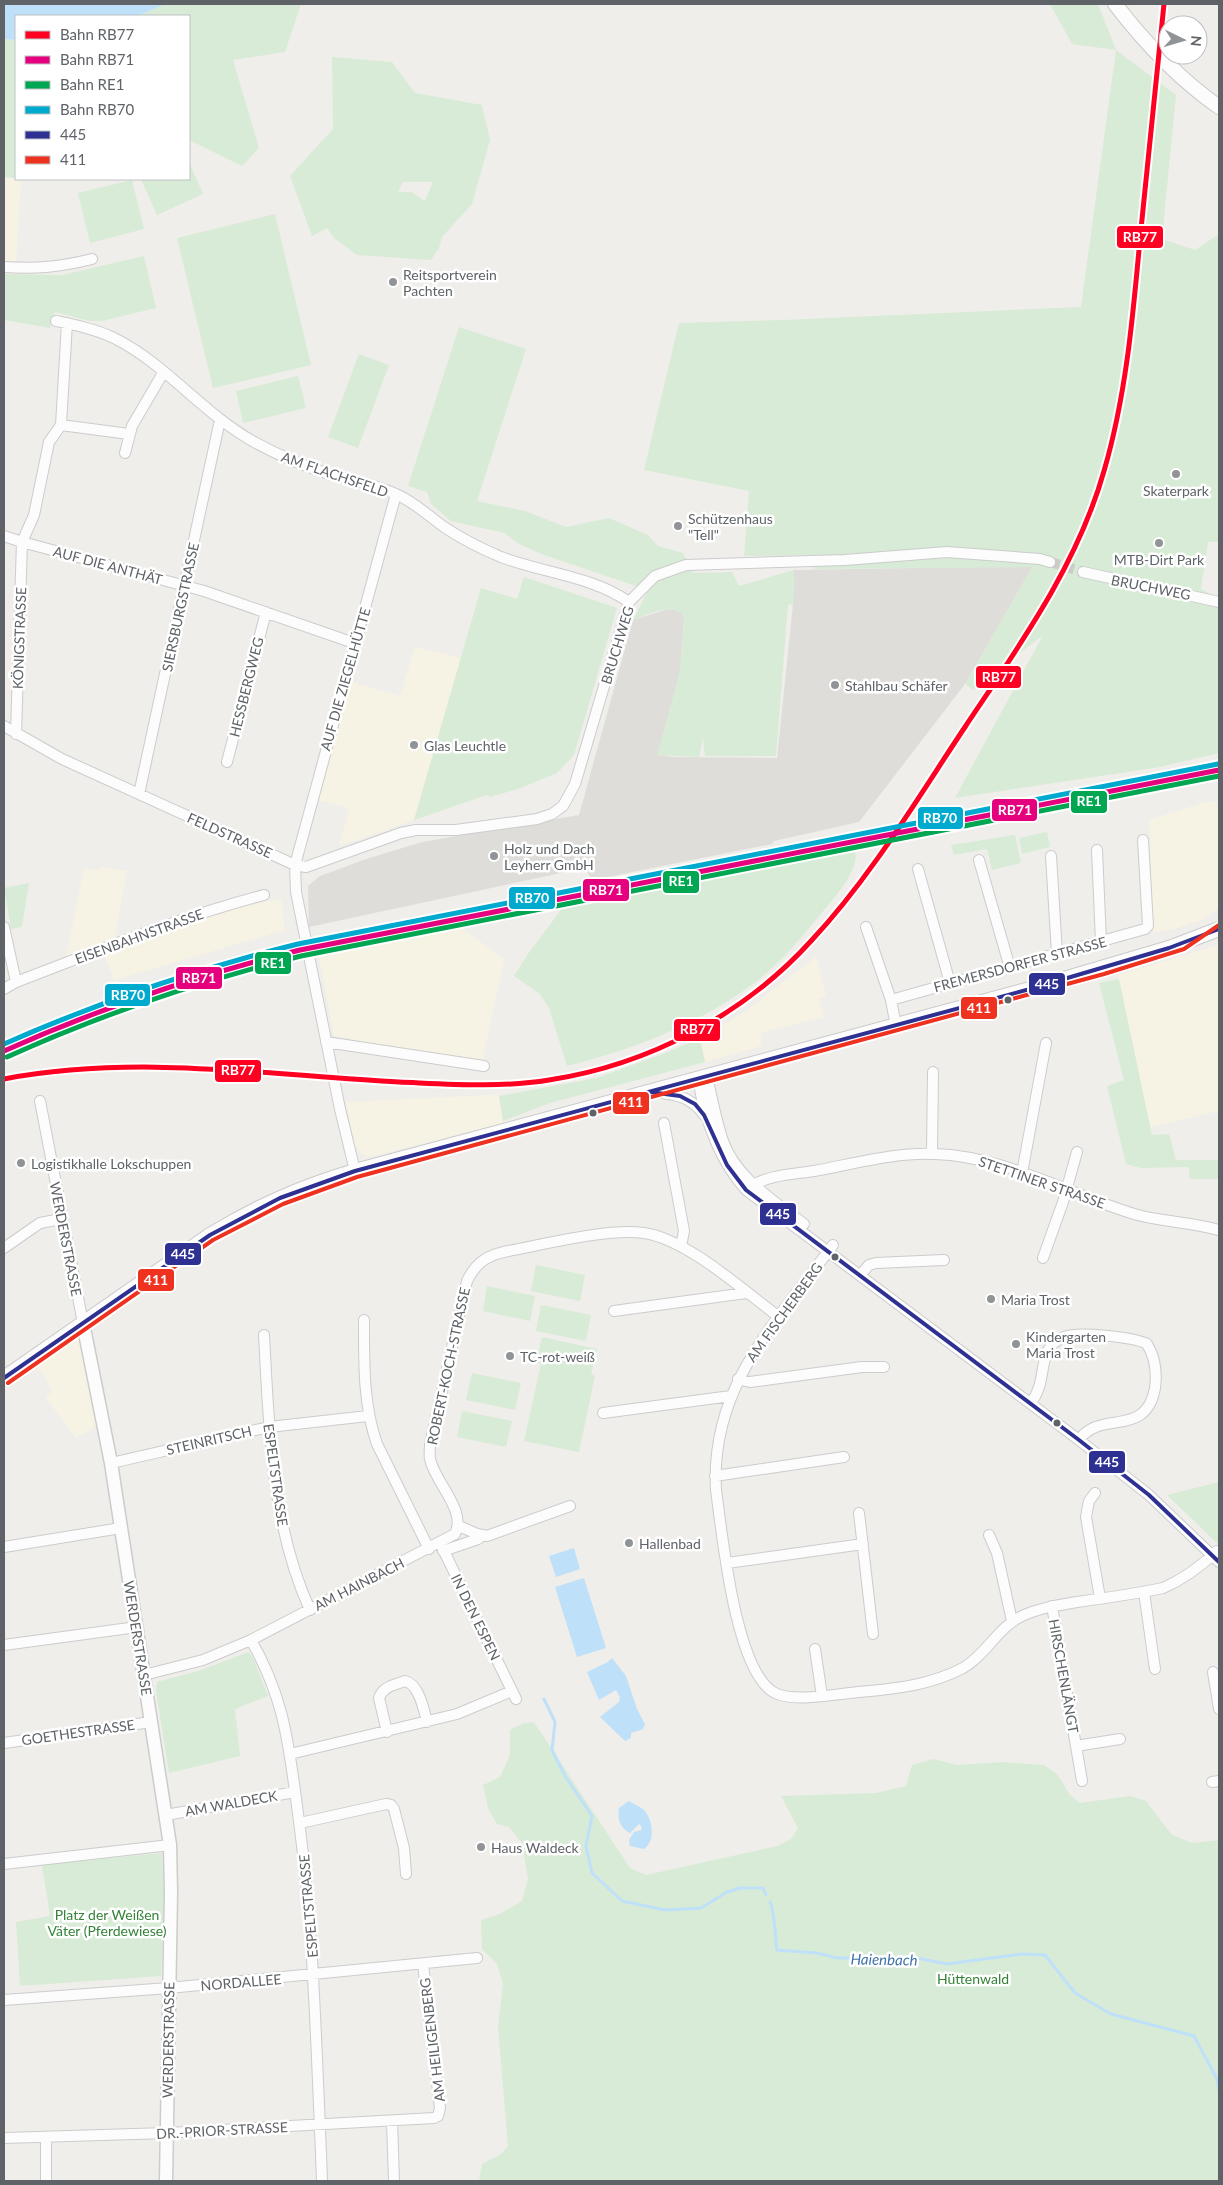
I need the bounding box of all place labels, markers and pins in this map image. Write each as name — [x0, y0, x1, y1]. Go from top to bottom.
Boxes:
place label: Reitsportverein Pachten — [403, 266, 497, 299]
marker: Reitsportverein Pachten — [387, 276, 399, 288]
marker: Skaterpark — [1170, 468, 1182, 480]
place label: Skaterpark — [1143, 482, 1210, 499]
place label: Schützenhaus "Tell" — [688, 510, 773, 543]
marker: Schützenhaus "Tell" — [672, 520, 684, 532]
marker: MTB-Dirt Park — [1153, 537, 1165, 549]
place label: MTB-Dirt Park — [1114, 551, 1205, 568]
place label: Stahlbau Schäfer — [845, 677, 948, 694]
marker: Stahlbau Schäfer — [829, 679, 841, 691]
place label: Glas Leuchtle — [424, 737, 506, 754]
marker: Glas Leuchtle — [408, 739, 420, 751]
place label: Holz und Dach Leyherr GmbH — [504, 840, 595, 873]
marker: Holz und Dach Leyherr GmbH — [488, 850, 500, 862]
unlabelled marker — [1003, 995, 1013, 1005]
unlabelled marker — [588, 1108, 598, 1118]
place label: Logistikhalle Lokschuppen — [31, 1155, 191, 1172]
marker: Logistikhalle Lokschuppen — [15, 1157, 27, 1169]
unlabelled marker — [830, 1252, 840, 1262]
place label: Maria Trost — [1001, 1291, 1070, 1308]
marker: Maria Trost — [985, 1293, 997, 1305]
place label: Kindergarten Maria Trost — [1026, 1328, 1106, 1361]
marker: Kindergarten Maria Trost — [1010, 1338, 1022, 1350]
place label: TC-rot-weiß — [520, 1348, 595, 1365]
marker: TC-rot-weiß — [504, 1350, 516, 1362]
unlabelled marker — [1052, 1418, 1062, 1428]
place label: Hallenbad — [639, 1535, 701, 1552]
marker: Hallenbad — [623, 1537, 635, 1549]
place label: Haus Waldeck — [491, 1839, 580, 1856]
marker: Haus Waldeck — [475, 1841, 487, 1853]

